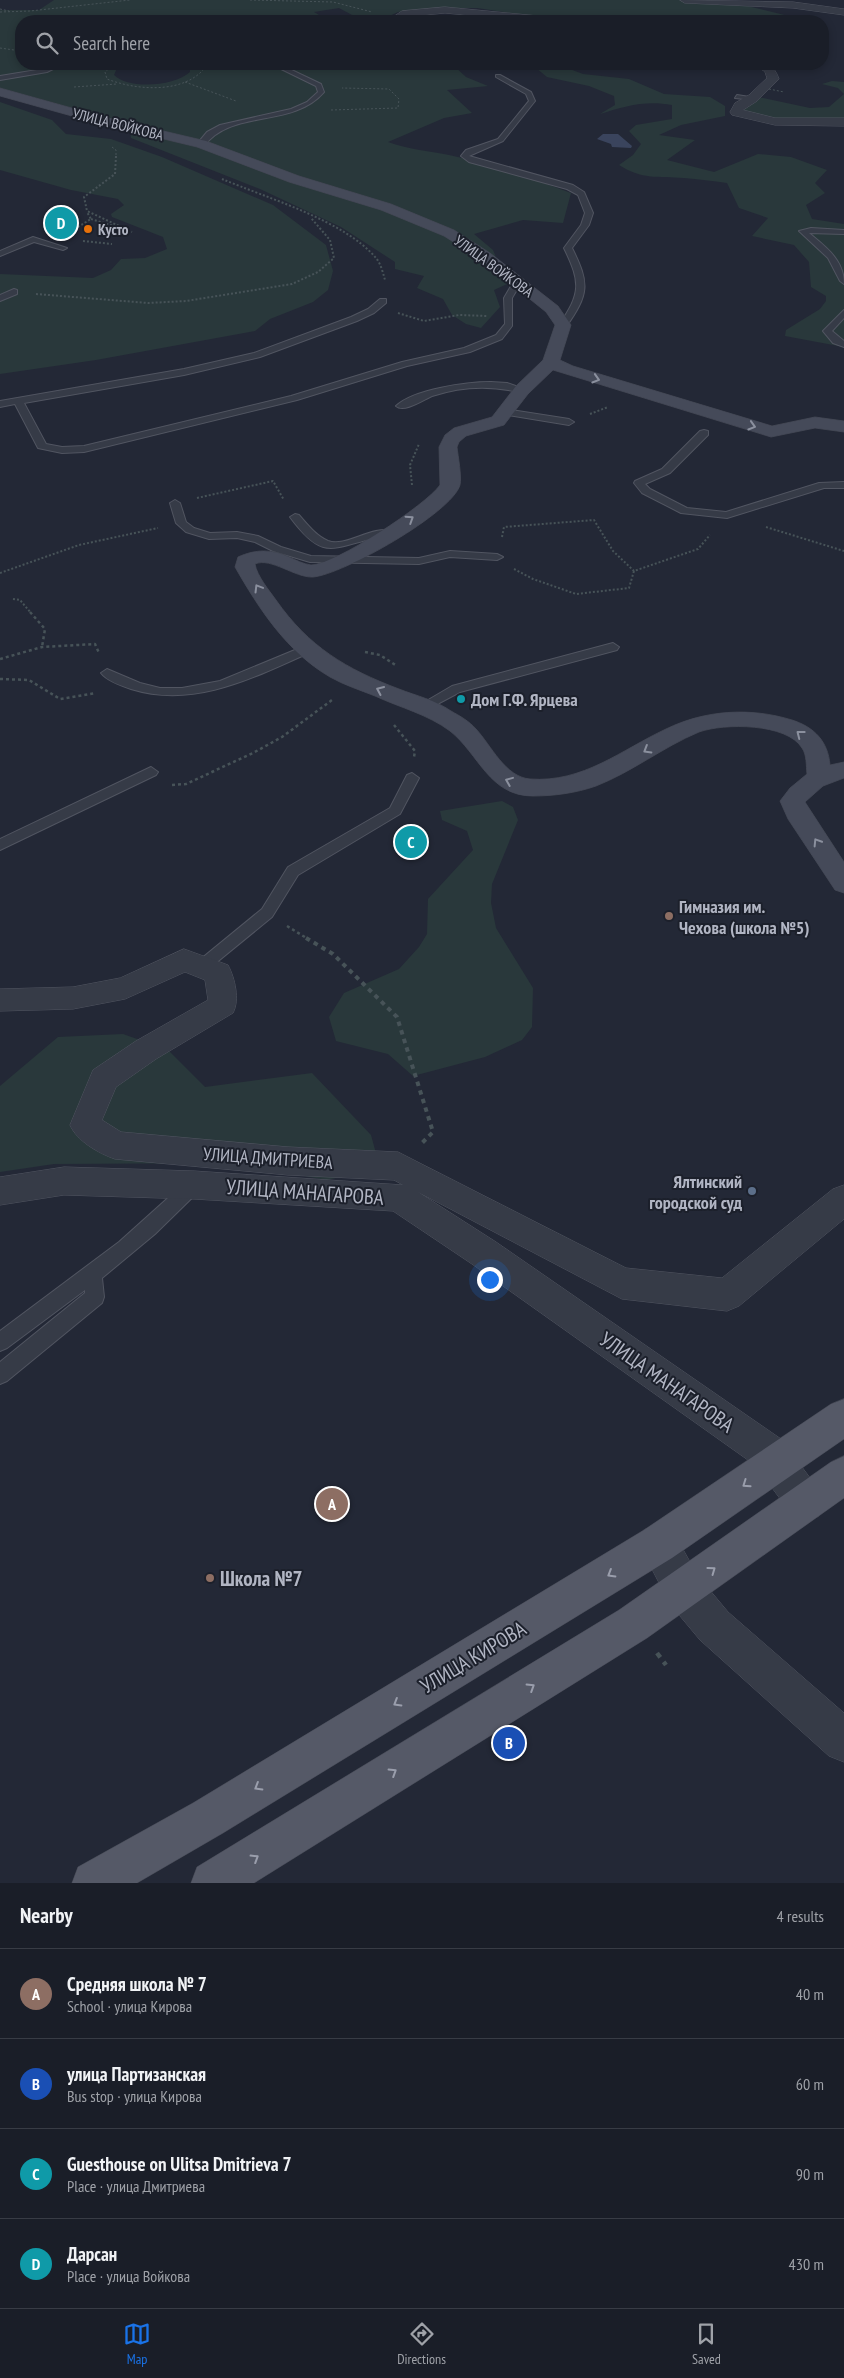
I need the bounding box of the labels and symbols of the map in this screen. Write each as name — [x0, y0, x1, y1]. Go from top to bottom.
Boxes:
street label: УЛИЦА ВОЙКОВА — [70, 103, 166, 145]
pin: D — [45, 204, 77, 242]
place label: Кусто — [98, 220, 129, 239]
marker: Кусто — [82, 223, 94, 235]
street label: УЛИЦА ВОЙКОВА — [451, 231, 538, 302]
one-way arrow — [591, 373, 600, 383]
one-way arrow — [747, 421, 755, 431]
one-way arrow — [405, 516, 414, 526]
one-way arrow — [254, 585, 264, 594]
one-way arrow — [376, 686, 385, 696]
place label: Дом Г.Ф. Ярцева — [471, 688, 578, 711]
marker: Дом Г.Ф. Ярцева — [455, 693, 467, 705]
one-way arrow — [796, 731, 806, 740]
one-way arrow — [644, 744, 653, 754]
one-way arrow — [505, 776, 514, 787]
pin: C — [395, 823, 427, 861]
one-way arrow — [814, 839, 824, 848]
place label: Гимназия им. Чехова (школа №5) — [679, 895, 809, 939]
marker: Гимназия им. Чехова (школа №5) — [663, 910, 675, 922]
street label: УЛИЦА ДМИТРИЕВА — [202, 1142, 334, 1174]
place label: Ялтинский городской суд — [649, 1170, 742, 1214]
street label: УЛИЦА МАНАГАРОВА — [225, 1173, 385, 1211]
marker: Ялтинский городской суд — [746, 1185, 758, 1197]
your location — [477, 1267, 503, 1293]
street label: УЛИЦА МАНАГАРОВА — [595, 1326, 739, 1438]
one-way arrow — [742, 1478, 752, 1487]
pin: A — [316, 1485, 348, 1523]
place label: Школа №7 — [220, 1565, 303, 1592]
one-way arrow — [607, 1567, 616, 1577]
one-way arrow — [706, 1567, 716, 1576]
marker: Школа №7 — [204, 1572, 216, 1584]
street label: УЛИЦА КИРОВА — [415, 1615, 531, 1699]
one-way arrow — [526, 1683, 535, 1693]
one-way arrow — [393, 1697, 402, 1707]
pin: B — [493, 1724, 525, 1762]
one-way arrow — [388, 1769, 397, 1778]
one-way arrow — [254, 1781, 263, 1791]
one-way arrow — [250, 1854, 259, 1864]

